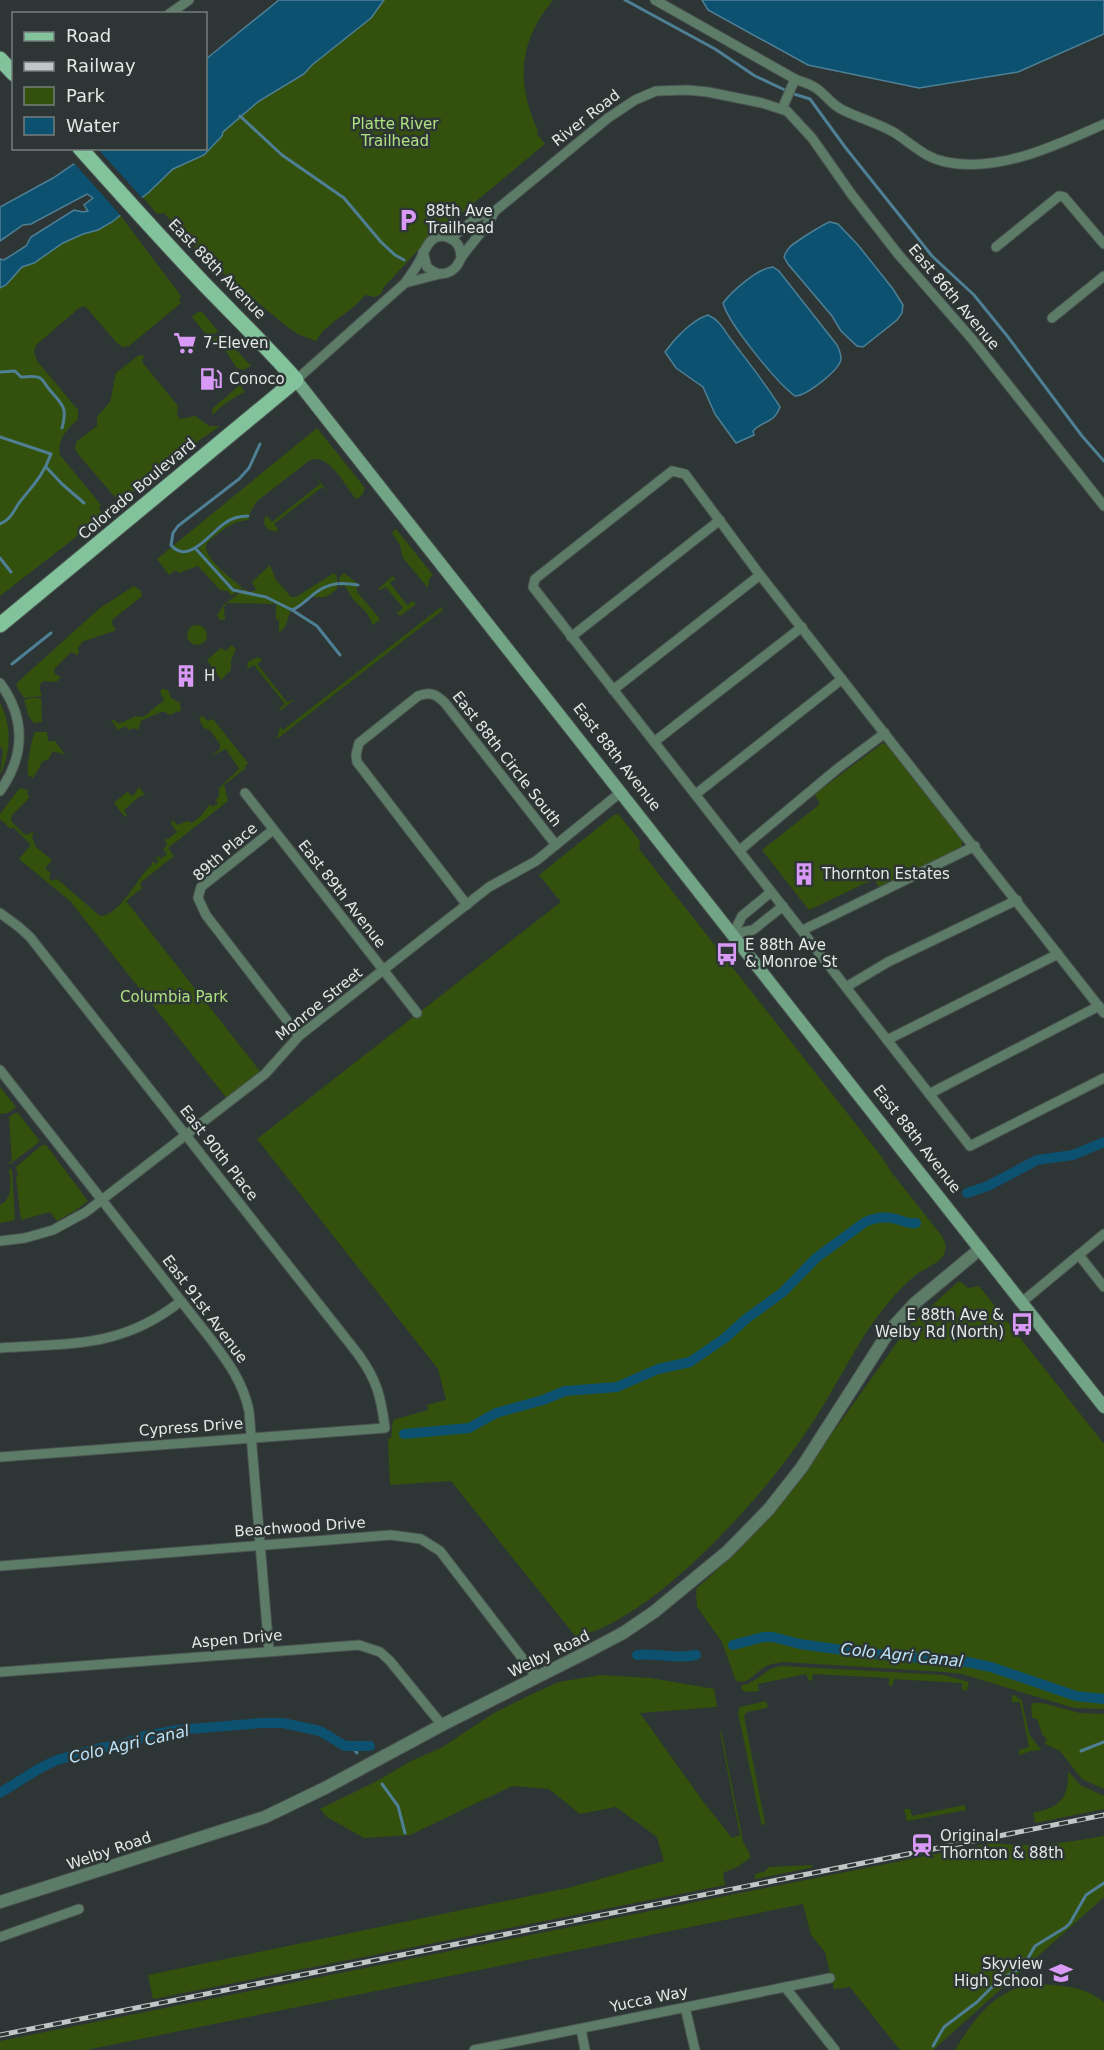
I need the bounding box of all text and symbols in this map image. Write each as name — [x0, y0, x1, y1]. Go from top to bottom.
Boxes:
legend — [12, 12, 207, 150]
text: Road — [66, 25, 111, 46]
text: Railway — [66, 55, 136, 76]
text: Park — [66, 85, 105, 106]
street label: River Road — [548, 86, 624, 150]
text: Water — [66, 115, 120, 136]
park label: Platte River Trailhead — [351, 115, 439, 150]
place label: 88th Ave Trailhead — [425, 202, 494, 237]
parking icon: 88th Ave Trailhead — [395, 207, 421, 233]
street label: East 88th Avenue — [165, 215, 269, 323]
street label: East 86th Avenue — [905, 241, 1003, 353]
supermarket icon: 7-Eleven — [172, 330, 198, 356]
place label: 7-Eleven — [203, 334, 268, 352]
fuel station icon: Conoco — [198, 366, 224, 392]
place label: Conoco — [229, 370, 285, 388]
street label: Colorado Boulevard — [75, 435, 199, 543]
building icon: H — [173, 663, 199, 689]
place label: H — [204, 667, 215, 685]
street label: East 88th Circle South — [449, 688, 565, 830]
street label: East 88th Avenue — [569, 699, 665, 815]
street label: 89th Place — [189, 819, 261, 885]
street label: East 89th Avenue — [294, 836, 390, 952]
building icon: Thornton Estates — [791, 861, 817, 887]
place label: Thornton Estates — [821, 865, 950, 883]
place label: E 88th Ave & Monroe St — [745, 936, 838, 971]
bus stop icon: E 88th Ave & Monroe St — [714, 941, 740, 967]
street label: Monroe Street — [272, 964, 366, 1044]
park label: Columbia Park — [120, 988, 228, 1006]
street label: East 88th Avenue — [869, 1081, 965, 1197]
street label: East 90th Place — [176, 1102, 262, 1204]
street label: East 91st Avenue — [159, 1252, 251, 1366]
place label: E 88th Ave & Welby Rd (North) — [875, 1306, 1004, 1341]
bus stop icon: E 88th Ave & Welby Rd (North) — [1009, 1311, 1035, 1337]
street label: Cypress Drive — [138, 1414, 244, 1440]
street label: Beachwood Drive — [234, 1513, 366, 1541]
street label: Aspen Drive — [191, 1626, 283, 1652]
street label: Welby Road — [505, 1627, 593, 1681]
water label: Colo Agri Canal — [840, 1639, 965, 1671]
water label: Colo Agri Canal — [67, 1721, 192, 1767]
place label: Original Thornton & 88th — [939, 1827, 1064, 1862]
street label: Welby Road — [64, 1828, 154, 1874]
station icon: Original Thornton & 88th — [909, 1832, 935, 1858]
place label: Skyview High School — [954, 1955, 1043, 1990]
school or university icon: Skyview High School — [1048, 1960, 1074, 1986]
street label: Yucca Way — [607, 1982, 690, 2016]

